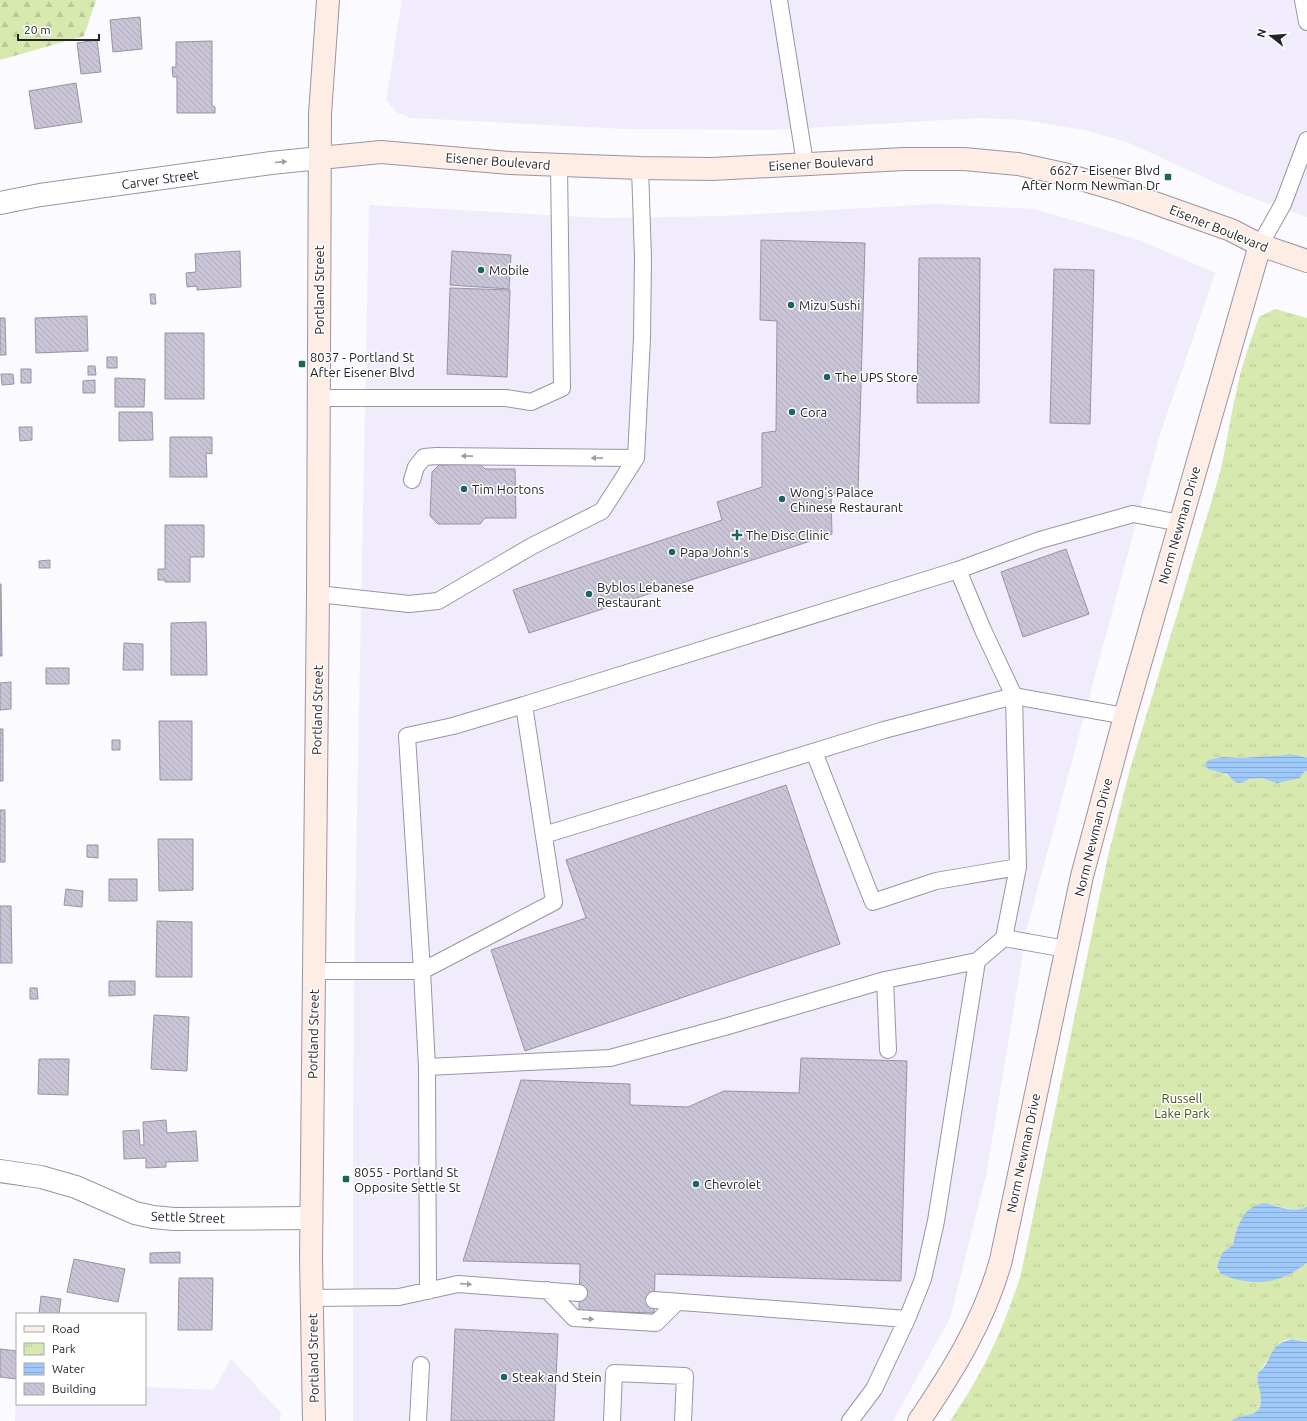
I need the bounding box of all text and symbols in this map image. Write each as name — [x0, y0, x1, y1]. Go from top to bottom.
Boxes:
scale bar — [18, 16, 99, 42]
north arrow — [1251, 16, 1291, 56]
text: 20 m — [24, 23, 51, 36]
text: N — [1254, 27, 1268, 39]
street label: Eisener Boulevard — [445, 150, 551, 172]
street label: Eisener Boulevard — [768, 153, 874, 173]
one-way arrow — [275, 159, 287, 165]
place label: 6627 - Eisener Blvd After Norm Newman Dr — [1021, 163, 1160, 192]
street label: Carver Street — [121, 167, 199, 191]
marker: 6627 - Eisener Blvd After Norm Newman Dr — [1163, 172, 1173, 182]
street label: Eisener Boulevard — [1168, 202, 1270, 254]
street label: Portland Street — [312, 245, 326, 335]
place label: Mobile — [489, 263, 529, 277]
marker: Mobile — [476, 265, 486, 275]
place label: Mizu Sushi — [799, 298, 860, 312]
marker: Mizu Sushi — [786, 300, 796, 310]
place label: 8037 - Portland St After Eisener Blvd — [310, 350, 415, 379]
marker: 8037 - Portland St After Eisener Blvd — [297, 359, 307, 369]
place label: The UPS Store — [835, 370, 918, 384]
marker: The UPS Store — [822, 372, 832, 382]
place label: Cora — [800, 405, 827, 419]
marker: Cora — [787, 407, 797, 417]
one-way arrow — [460, 453, 473, 459]
one-way arrow — [590, 455, 603, 461]
street label: Norm Newman Drive — [1156, 465, 1202, 585]
place label: Tim Hortons — [472, 482, 545, 496]
marker: Tim Hortons — [459, 484, 469, 494]
place label: Wong's Palace Chinese Restaurant — [790, 485, 903, 514]
marker: Wong's Palace Chinese Restaurant — [777, 494, 787, 504]
place label: The Disc Clinic — [746, 528, 829, 542]
marker: The Disc Clinic — [731, 529, 743, 541]
place label: Papa John's — [680, 545, 749, 559]
marker: Papa John's — [667, 547, 677, 557]
place label: Byblos Lebanese Restaurant — [597, 580, 694, 609]
marker: Byblos Lebanese Restaurant — [584, 589, 594, 599]
street label: Portland Street — [309, 665, 325, 755]
street label: Norm Newman Drive — [1071, 776, 1115, 898]
street label: Portland Street — [305, 989, 321, 1079]
park label: Russell Lake Park — [1154, 1091, 1210, 1120]
street label: Norm Newman Drive — [1004, 1092, 1042, 1214]
place label: 8055 - Portland St Opposite Settle St — [354, 1165, 461, 1194]
marker: 8055 - Portland St Opposite Settle St — [341, 1174, 351, 1184]
place label: Chevrolet — [704, 1177, 761, 1191]
marker: Chevrolet — [691, 1179, 701, 1189]
street label: Settle Street — [151, 1209, 225, 1225]
one-way arrow — [460, 1281, 472, 1288]
legend — [16, 1313, 146, 1405]
street label: Portland Street — [305, 1313, 321, 1403]
one-way arrow — [582, 1316, 594, 1323]
text: Road — [52, 1322, 80, 1335]
text: Park — [52, 1342, 76, 1355]
text: Water — [52, 1362, 85, 1375]
place label: Steak and Stein — [512, 1370, 602, 1384]
marker: Steak and Stein — [499, 1372, 509, 1382]
text: Building — [52, 1382, 96, 1395]

